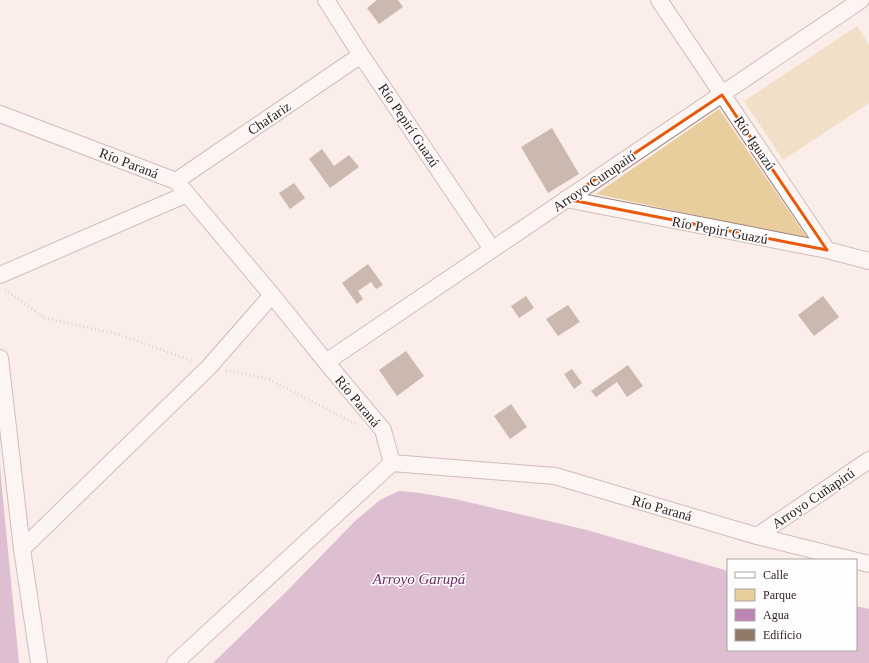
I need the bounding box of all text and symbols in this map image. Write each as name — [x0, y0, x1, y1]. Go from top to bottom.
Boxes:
street label: Río Pepirí Guazú — [375, 81, 442, 170]
street label: Chafariz — [245, 99, 293, 138]
street label: Río Iguazú — [731, 113, 778, 173]
street label: Río Paraná — [97, 145, 161, 182]
street label: Arroyo Curupaití — [550, 148, 639, 215]
street label: Río Pepirí Guazú — [671, 214, 769, 247]
street label: Río Paraná — [332, 373, 384, 430]
street label: Arroyo Cuñapirú — [769, 465, 857, 531]
street label: Río Paraná — [630, 493, 694, 524]
legend — [727, 559, 857, 651]
text: Calle — [763, 568, 788, 582]
water label: Arroyo Garupá — [372, 571, 466, 587]
text: Parque — [763, 588, 796, 602]
text: Agua — [763, 608, 790, 622]
text: Edificio — [763, 628, 802, 642]

